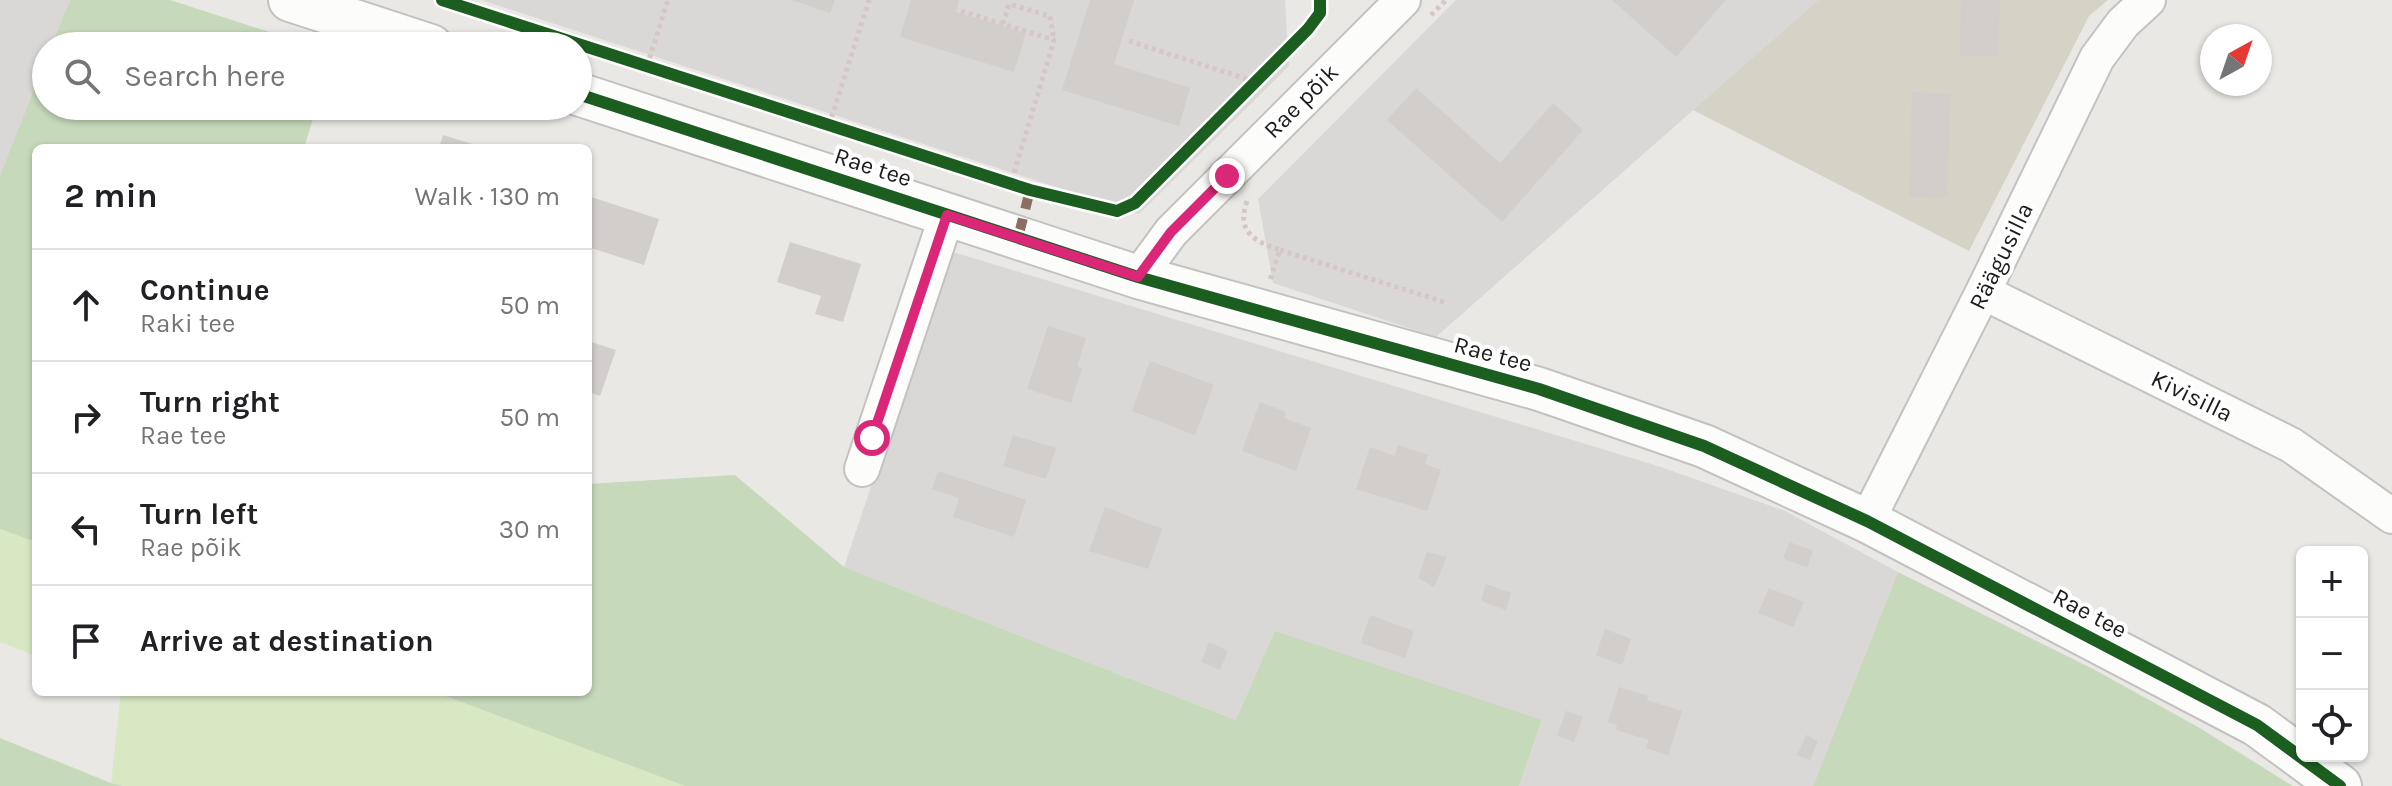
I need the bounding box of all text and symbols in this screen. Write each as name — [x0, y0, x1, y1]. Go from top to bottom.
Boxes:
north arrow — [2200, 24, 2272, 96]
search box — [32, 32, 592, 120]
icon: search — [60, 54, 104, 98]
text: Search here — [124, 58, 285, 94]
street label: Rae põik — [1258, 58, 1344, 144]
street label: Rae tee — [831, 141, 915, 193]
route end — [1209, 158, 1245, 194]
text: 2 min — [64, 176, 158, 216]
text: Walk · 130 m — [414, 181, 560, 212]
street label: Räägusilla — [1963, 198, 2039, 314]
text: Continue — [140, 272, 270, 308]
icon: ahead — [64, 283, 108, 327]
text: 50 m — [499, 290, 560, 321]
text: Raki tee — [140, 308, 235, 339]
street label: Rae tee — [1451, 330, 1535, 378]
street label: Kivisilla — [2147, 364, 2237, 428]
text: Turn right — [140, 384, 280, 420]
icon: right — [64, 395, 108, 439]
text: 50 m — [499, 402, 560, 433]
text: Rae tee — [140, 420, 226, 451]
route start — [854, 420, 890, 456]
text: Turn left — [140, 496, 258, 532]
icon: left — [64, 507, 108, 551]
text: 30 m — [499, 514, 560, 545]
text: Rae põik — [140, 532, 242, 563]
map controls — [2296, 546, 2368, 762]
button: + — [2296, 546, 2368, 618]
street label: Rae tee — [2048, 582, 2132, 644]
button: − — [2296, 618, 2368, 690]
icon: arrive — [64, 619, 108, 663]
text: Arrive at destination — [140, 623, 434, 659]
button: locate — [2296, 690, 2368, 762]

